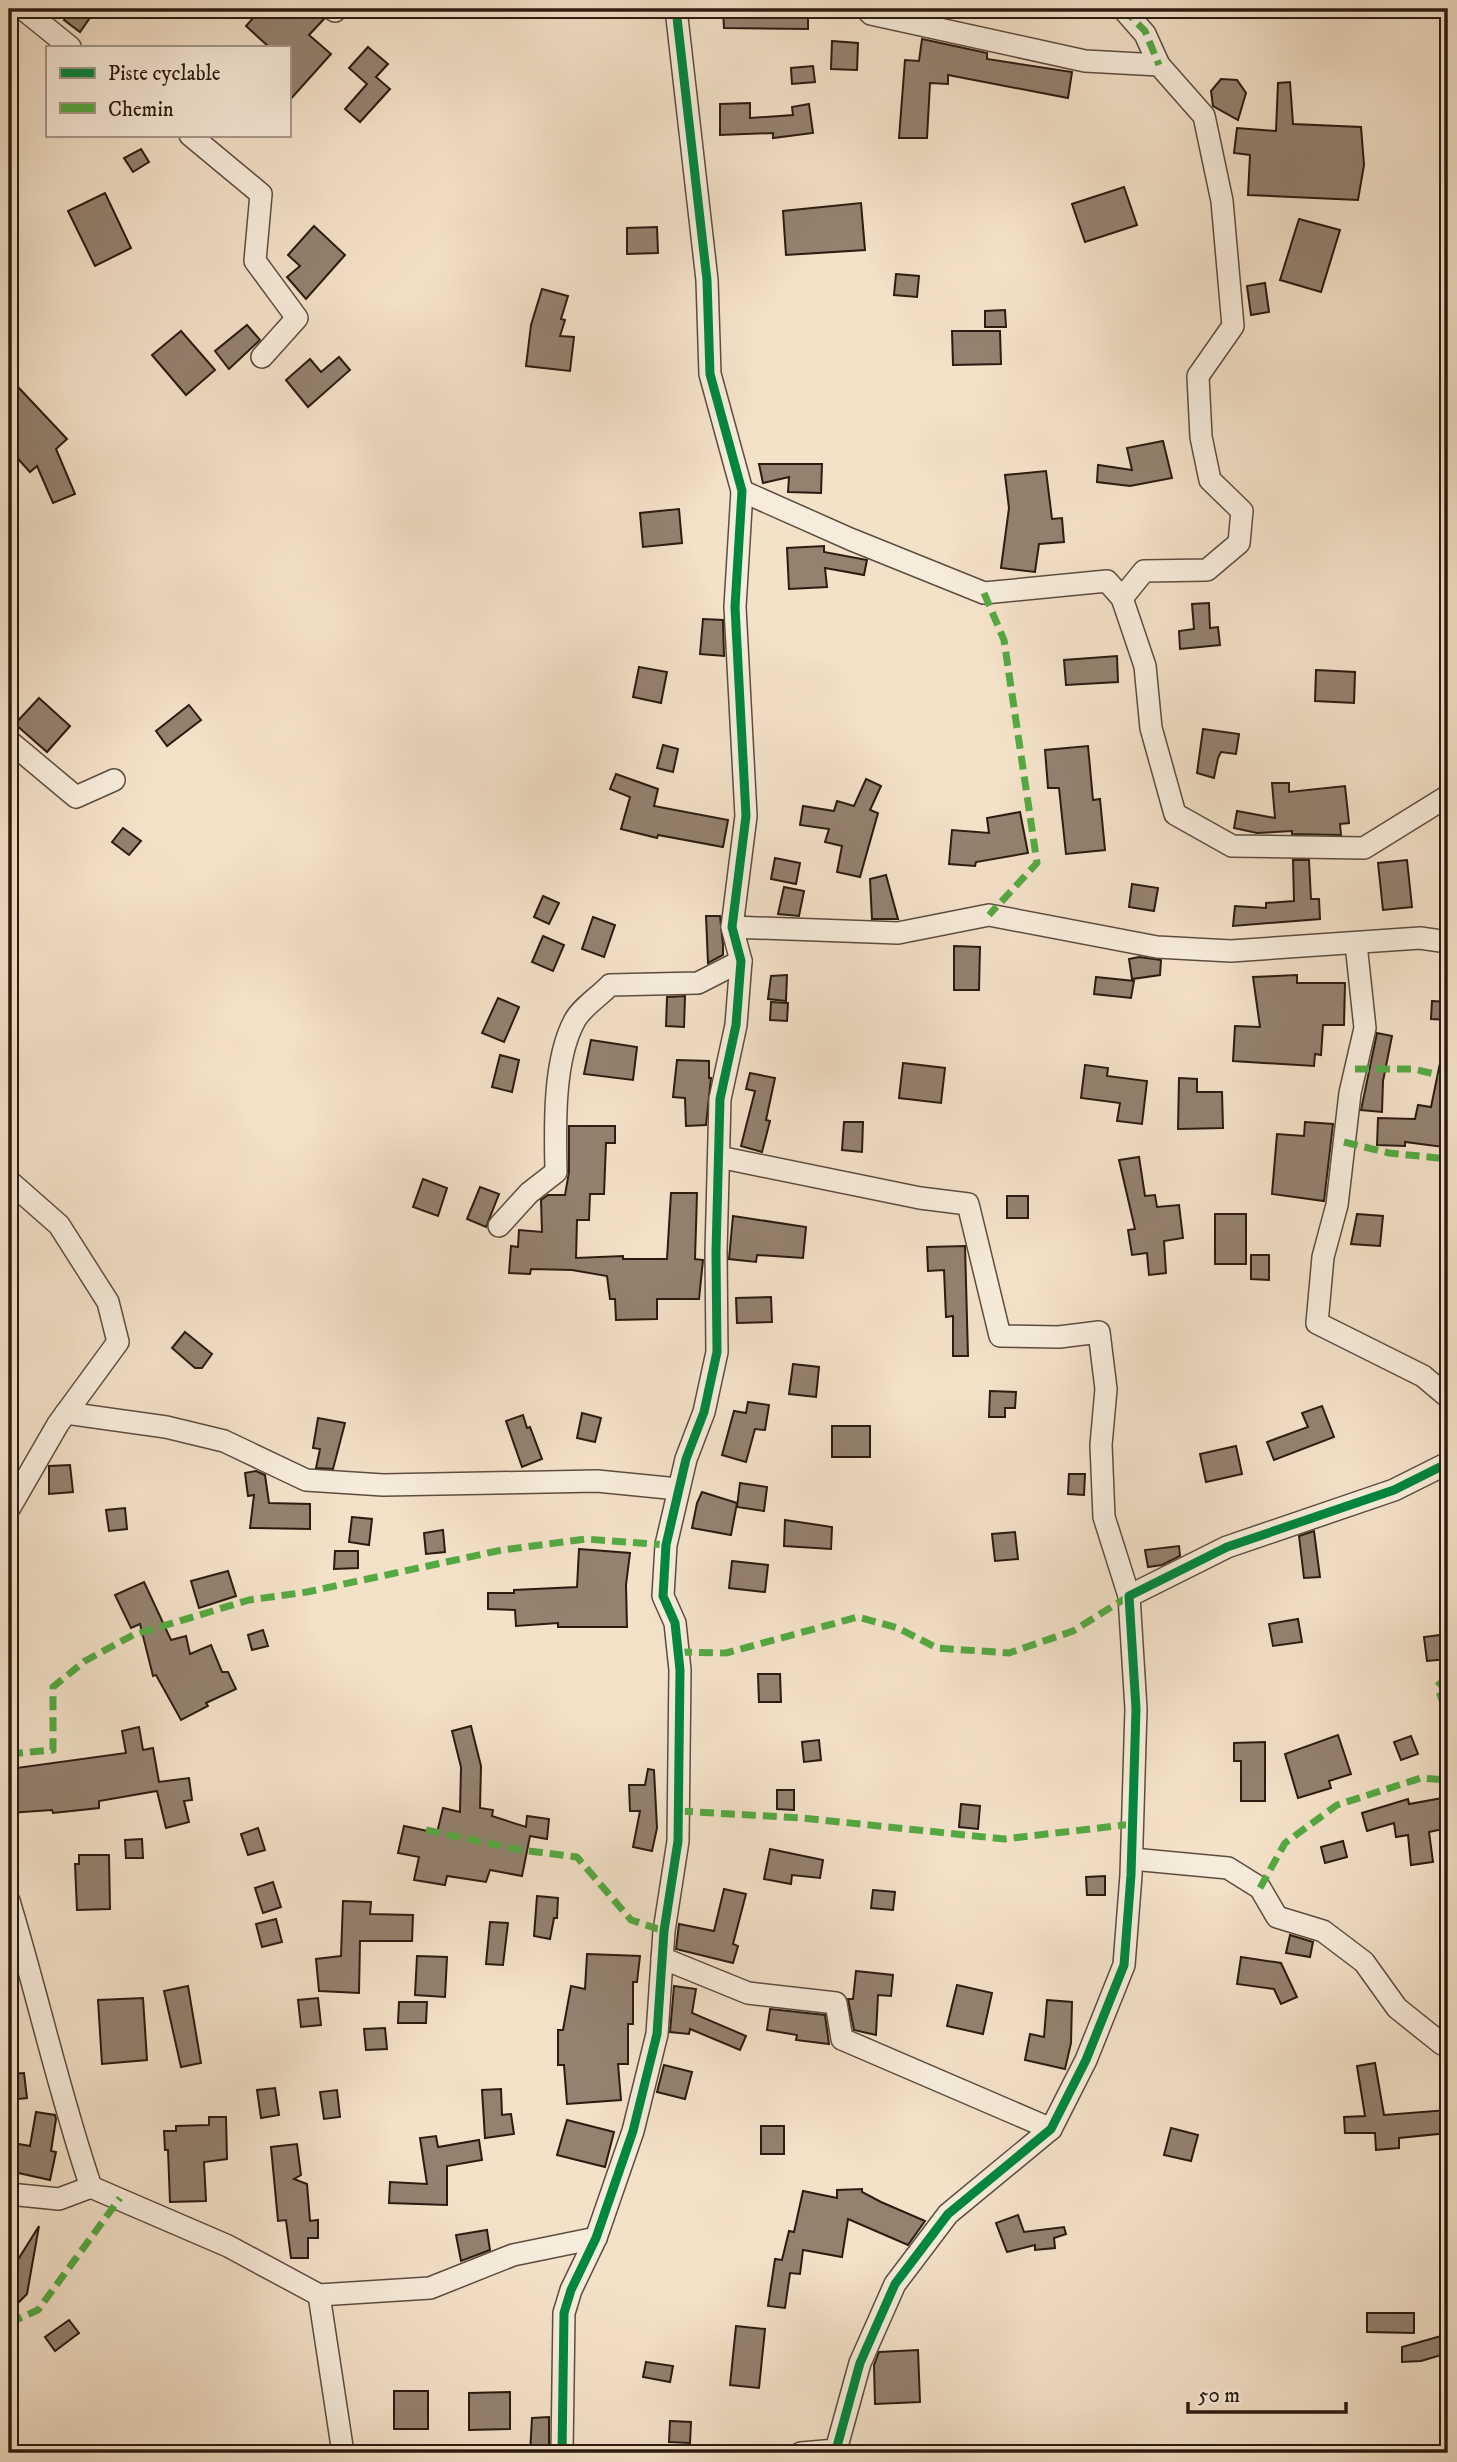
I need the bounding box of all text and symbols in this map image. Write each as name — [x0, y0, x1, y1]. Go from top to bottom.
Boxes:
legend — [46, 46, 290, 136]
text: Piste cyclable — [108, 61, 221, 87]
text: Chemin — [108, 97, 174, 123]
scale bar — [1188, 2371, 1345, 2415]
text: 50 m — [1198, 2383, 1240, 2409]

